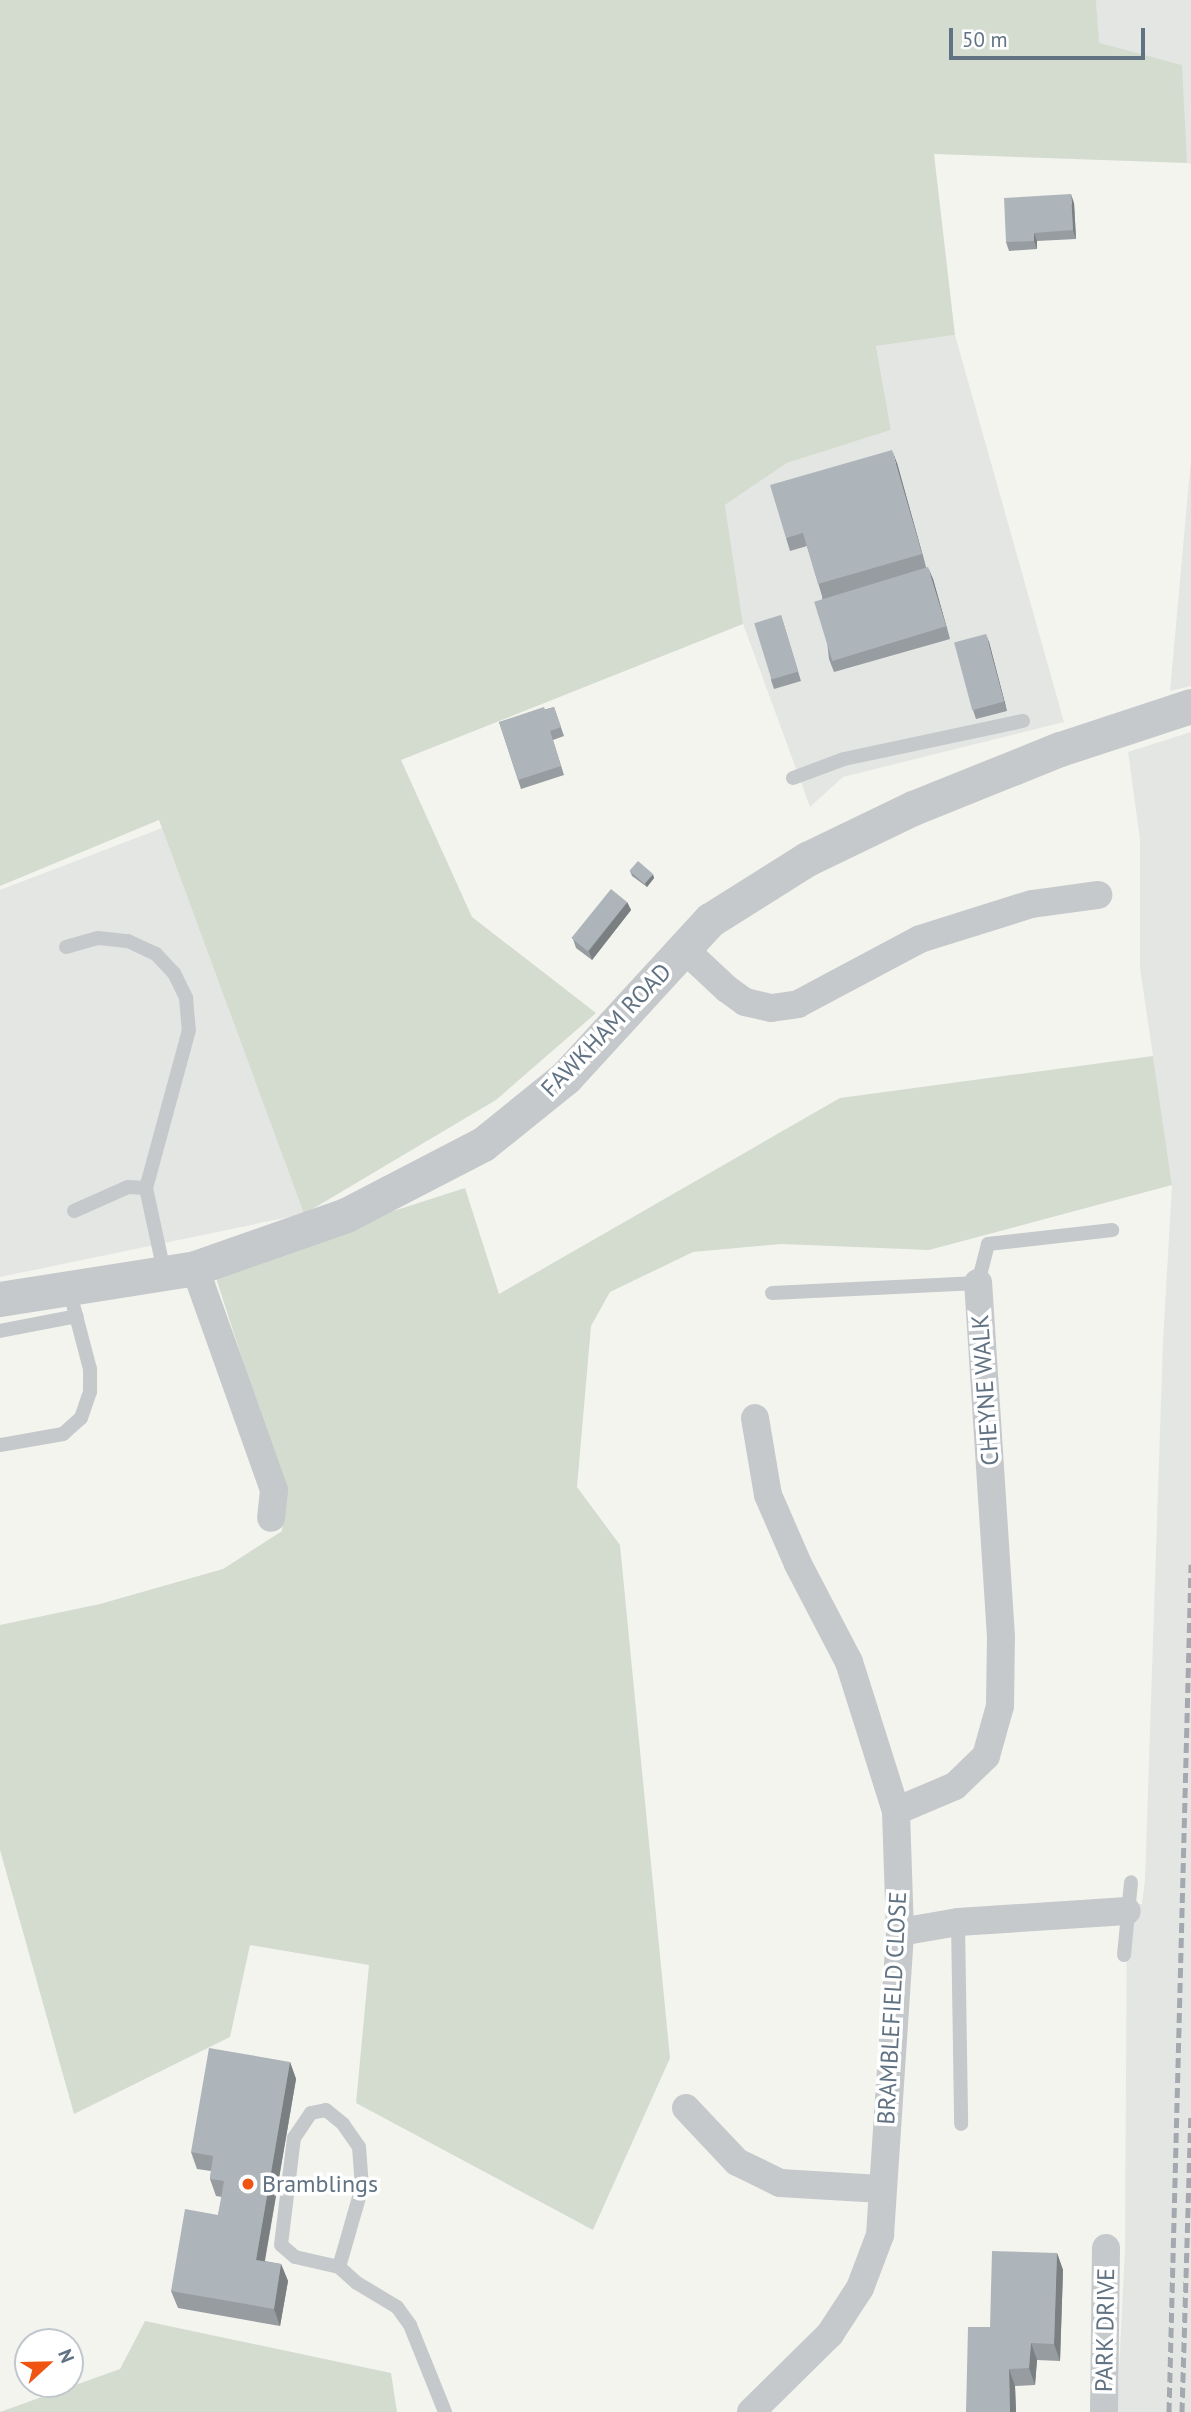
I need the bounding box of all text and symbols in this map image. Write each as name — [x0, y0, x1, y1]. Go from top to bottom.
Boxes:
scale bar — [953, 14, 1149, 58]
text: 50 m — [962, 26, 1008, 53]
street label: FAWKHAM ROAD — [535, 957, 677, 1103]
street label: CHEYNE WALK — [965, 1313, 1005, 1467]
street label: BRAMBLEFIELD CLOSE — [872, 1891, 912, 2125]
place label: Bramblings — [262, 2170, 378, 2198]
marker: Bramblings — [240, 2176, 256, 2192]
street label: PARK DRIVE — [1090, 2267, 1120, 2393]
north arrow — [14, 2328, 84, 2398]
text: N — [53, 2346, 80, 2366]

